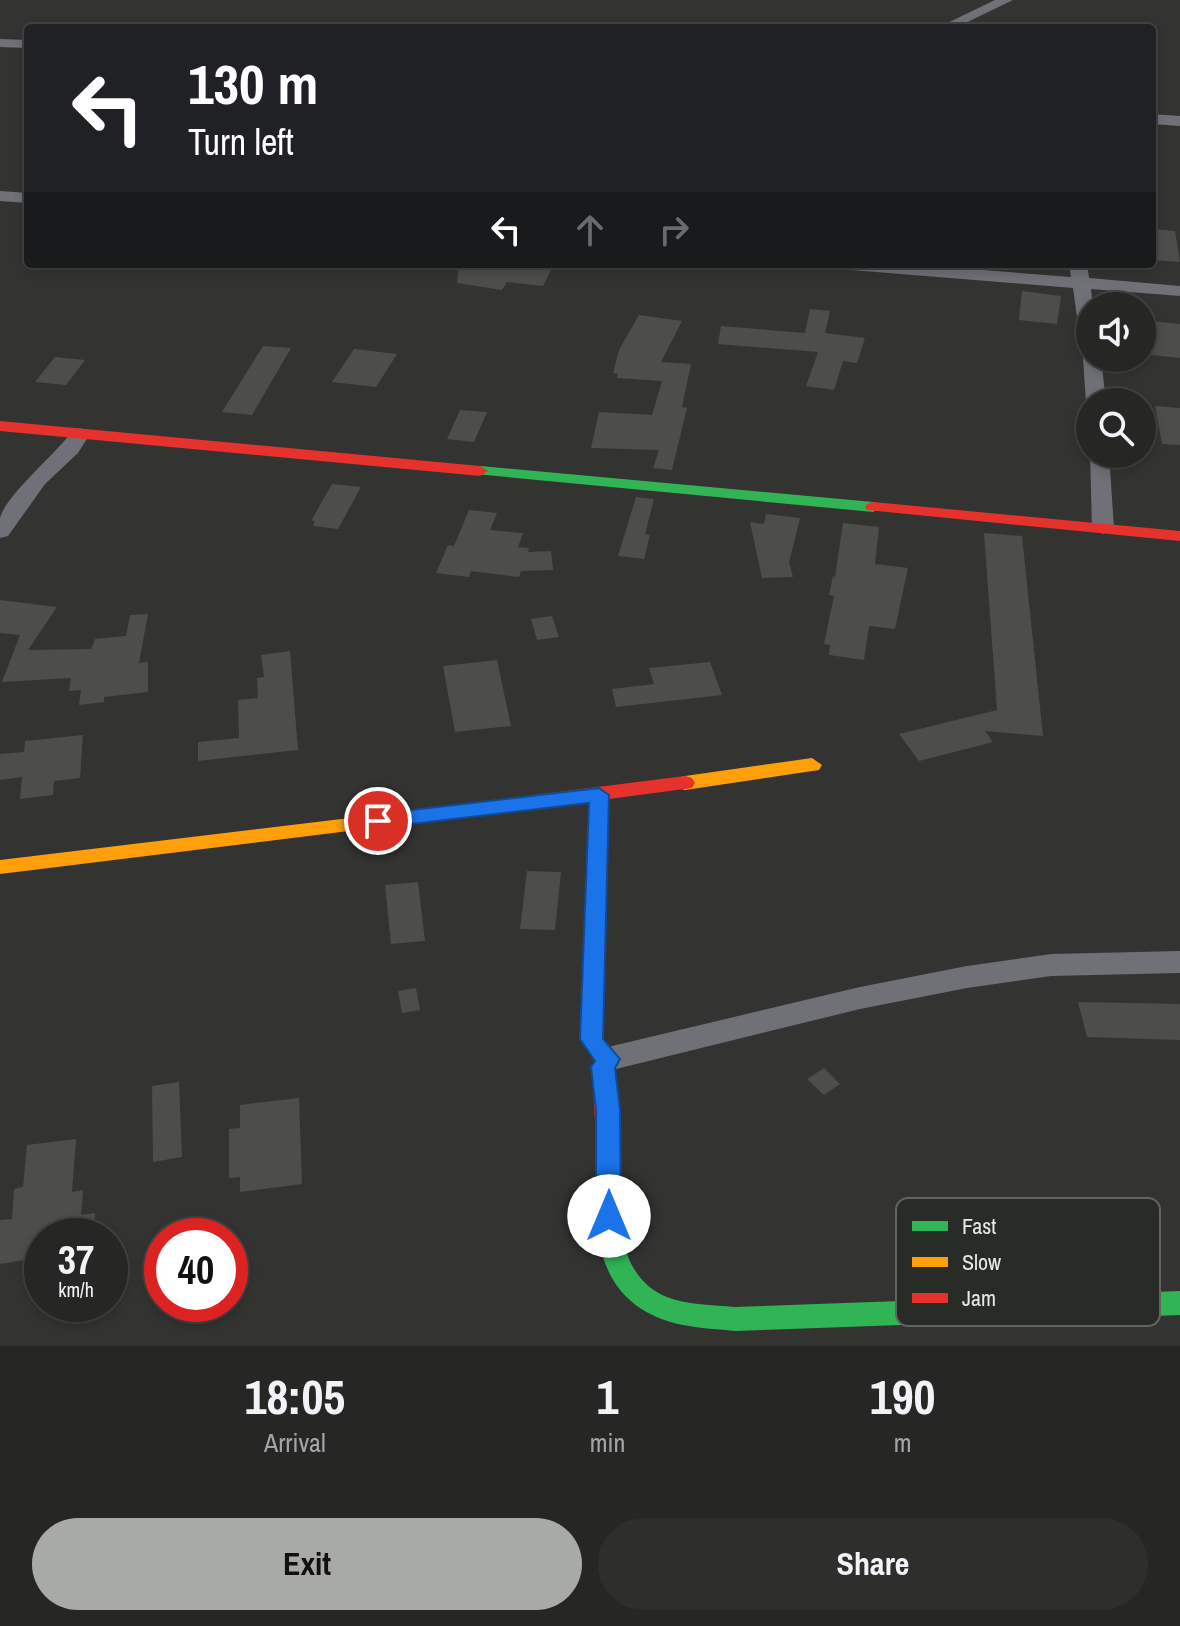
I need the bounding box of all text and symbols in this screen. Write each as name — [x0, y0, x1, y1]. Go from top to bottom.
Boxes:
text: 130 m — [188, 46, 318, 121]
icon: left — [56, 56, 160, 160]
text: Turn left — [188, 118, 294, 166]
icon: left — [484, 208, 528, 252]
icon: ahead — [568, 208, 612, 252]
icon: right — [652, 208, 696, 252]
map controls — [1076, 292, 1156, 468]
button: sound — [1076, 292, 1156, 372]
button: search — [1076, 388, 1156, 468]
pin — [344, 787, 412, 855]
icon: arrive — [356, 799, 400, 843]
position arrow — [567, 1174, 651, 1258]
legend — [896, 1198, 1160, 1326]
text: Fast — [962, 1211, 996, 1241]
speed limit sign: 40 — [144, 1218, 248, 1322]
text: 37 — [58, 1233, 94, 1286]
text: Slow — [962, 1247, 1001, 1277]
text: km/h — [58, 1276, 94, 1303]
text: Jam — [962, 1283, 996, 1313]
text: 18:05 — [245, 1364, 345, 1429]
text: 1 — [597, 1364, 618, 1429]
text: 190 — [870, 1364, 935, 1429]
text: Arrival — [264, 1425, 326, 1460]
text: min — [590, 1425, 625, 1460]
text: m — [894, 1425, 912, 1460]
button: Exit — [32, 1518, 582, 1610]
button: Share — [598, 1518, 1148, 1610]

